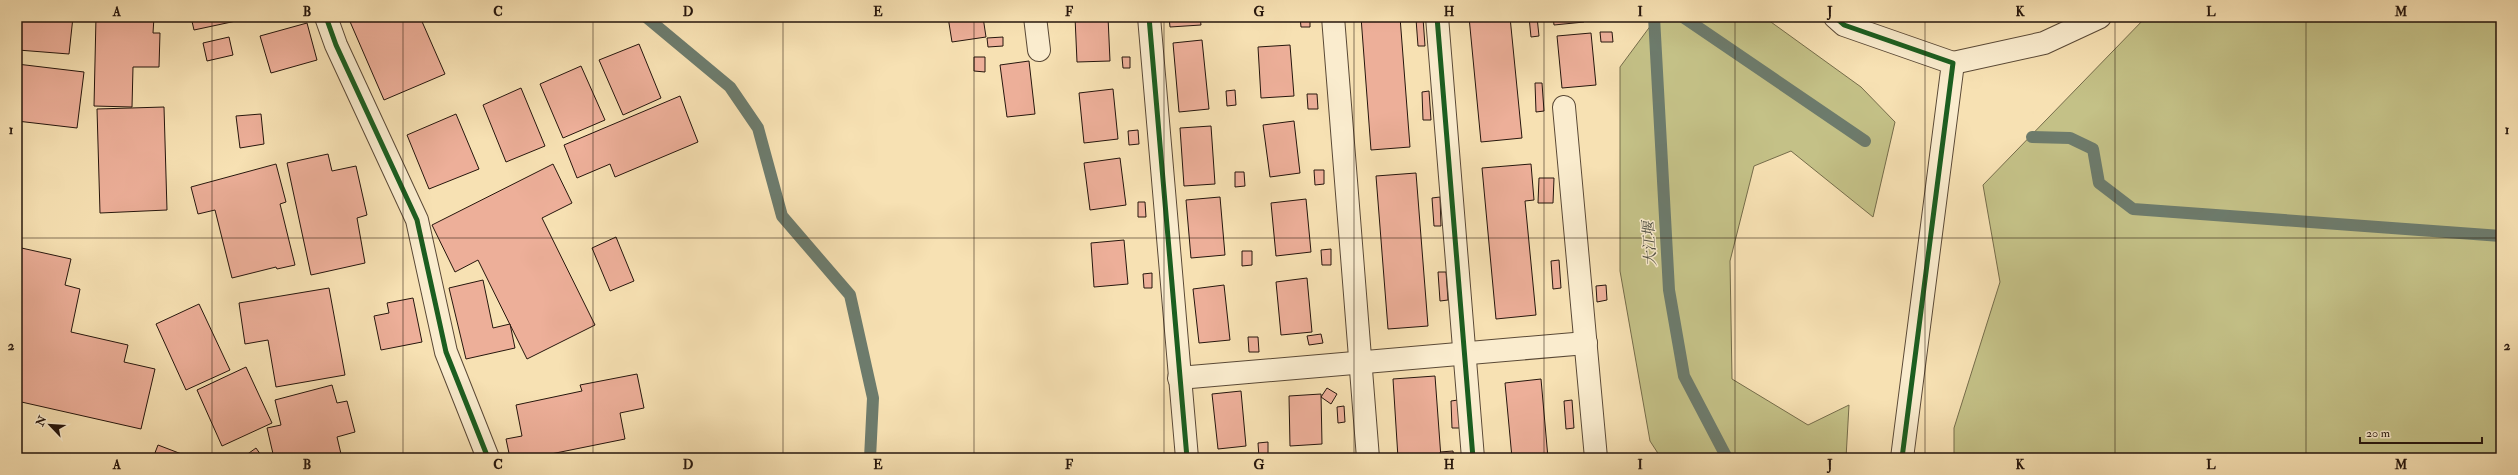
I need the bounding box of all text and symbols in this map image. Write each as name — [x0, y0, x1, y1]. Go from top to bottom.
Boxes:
text: A — [112, 4, 122, 20]
text: B — [303, 4, 311, 20]
text: C — [493, 4, 503, 20]
text: D — [683, 4, 694, 20]
text: E — [873, 4, 883, 20]
text: F — [1065, 4, 1074, 20]
text: G — [1254, 4, 1265, 20]
text: H — [1444, 4, 1455, 20]
text: I — [1637, 4, 1643, 20]
text: J — [1826, 4, 1833, 21]
text: K — [2015, 4, 2025, 20]
text: L — [2206, 4, 2216, 20]
text: M — [2394, 4, 2408, 20]
text: 1 — [9, 122, 14, 138]
text: 1 — [2505, 122, 2510, 138]
water label: 大江堰 — [1639, 218, 1661, 267]
text: 2 — [8, 338, 15, 354]
text: 2 — [2504, 338, 2511, 354]
north arrow — [30, 405, 70, 445]
text: N — [33, 413, 50, 429]
scale bar — [2360, 419, 2482, 445]
text: 20 m — [2366, 426, 2391, 441]
text: A — [112, 457, 122, 473]
text: B — [303, 457, 311, 473]
text: C — [493, 457, 503, 473]
text: D — [683, 457, 694, 473]
text: E — [873, 457, 883, 473]
text: F — [1065, 457, 1074, 473]
text: G — [1254, 457, 1265, 473]
text: H — [1444, 457, 1455, 473]
text: I — [1637, 457, 1643, 473]
text: J — [1826, 457, 1833, 474]
text: K — [2015, 457, 2025, 473]
text: L — [2206, 457, 2216, 473]
text: M — [2394, 457, 2408, 473]

